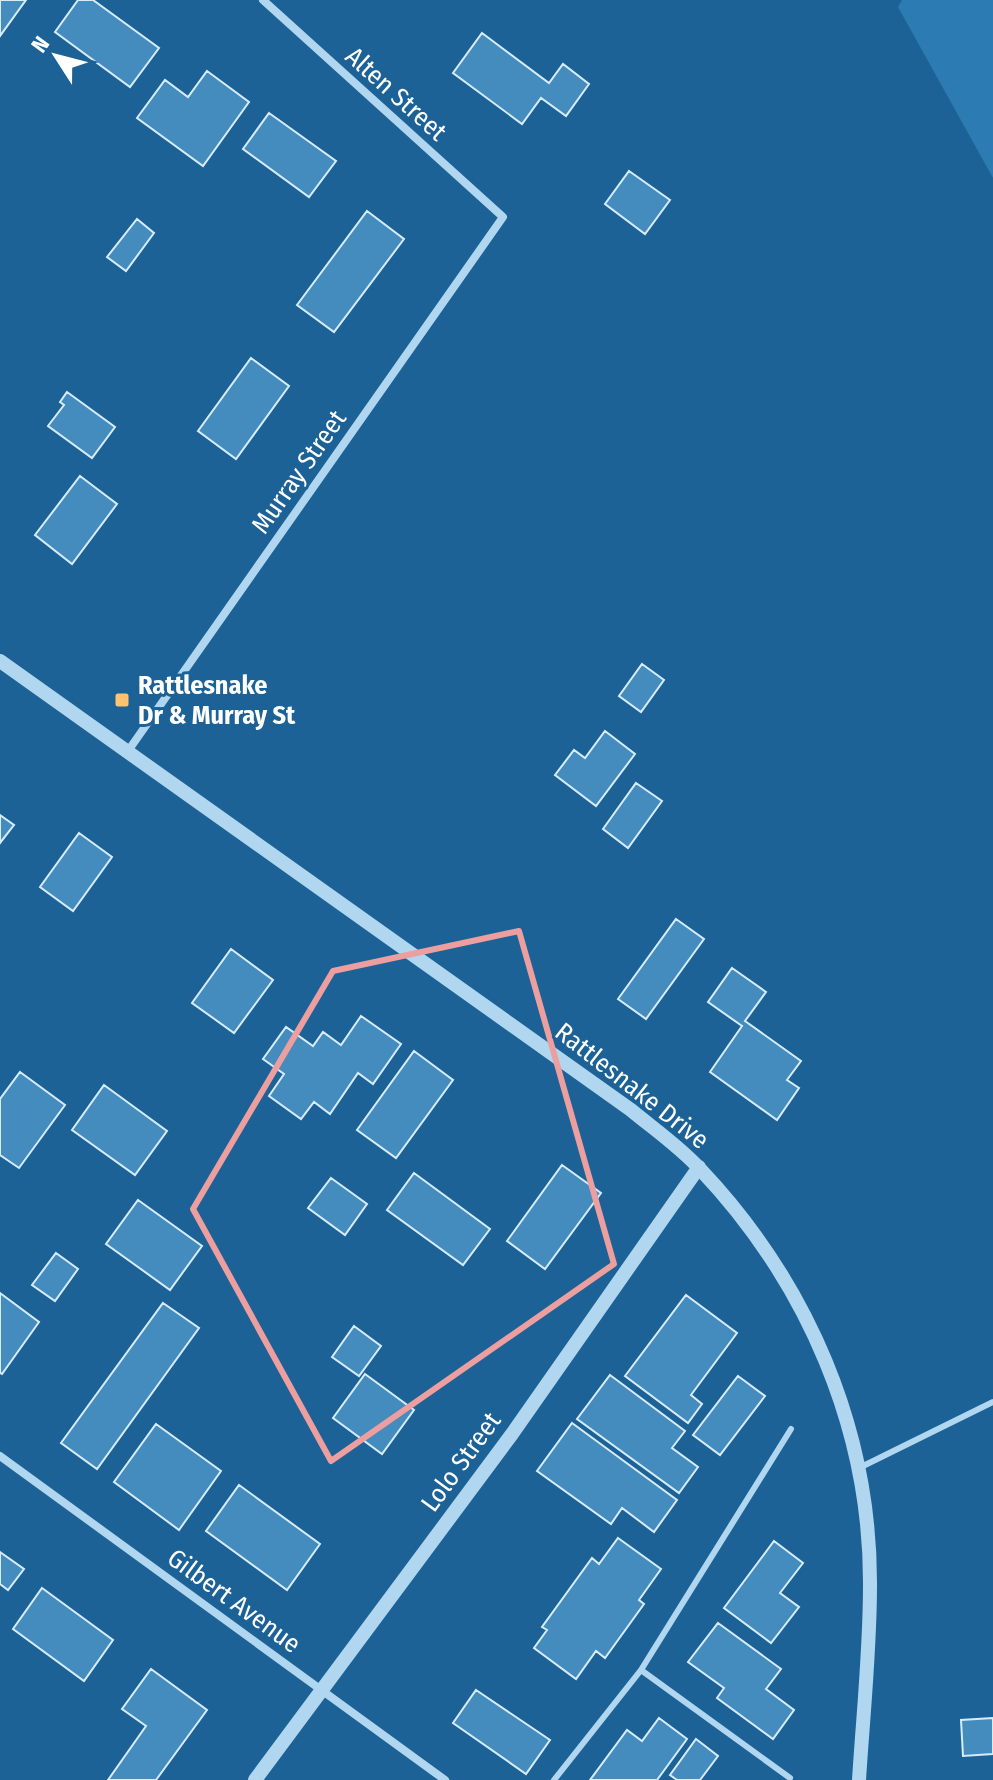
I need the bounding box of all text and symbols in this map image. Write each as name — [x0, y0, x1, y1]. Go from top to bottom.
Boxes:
north arrow — [16, 16, 96, 96]
text: N — [25, 31, 55, 58]
street label: Alten Street — [339, 41, 453, 148]
street label: Murray Street — [245, 404, 353, 540]
place label: Rattlesnake Dr & Murray St — [138, 670, 296, 731]
marker: Rattlesnake Dr & Murray St — [113, 691, 131, 709]
street label: Rattlesnake Drive — [549, 1016, 715, 1156]
street label: Lolo Street — [415, 1406, 508, 1518]
street label: Gilbert Avenue — [161, 1542, 307, 1660]

